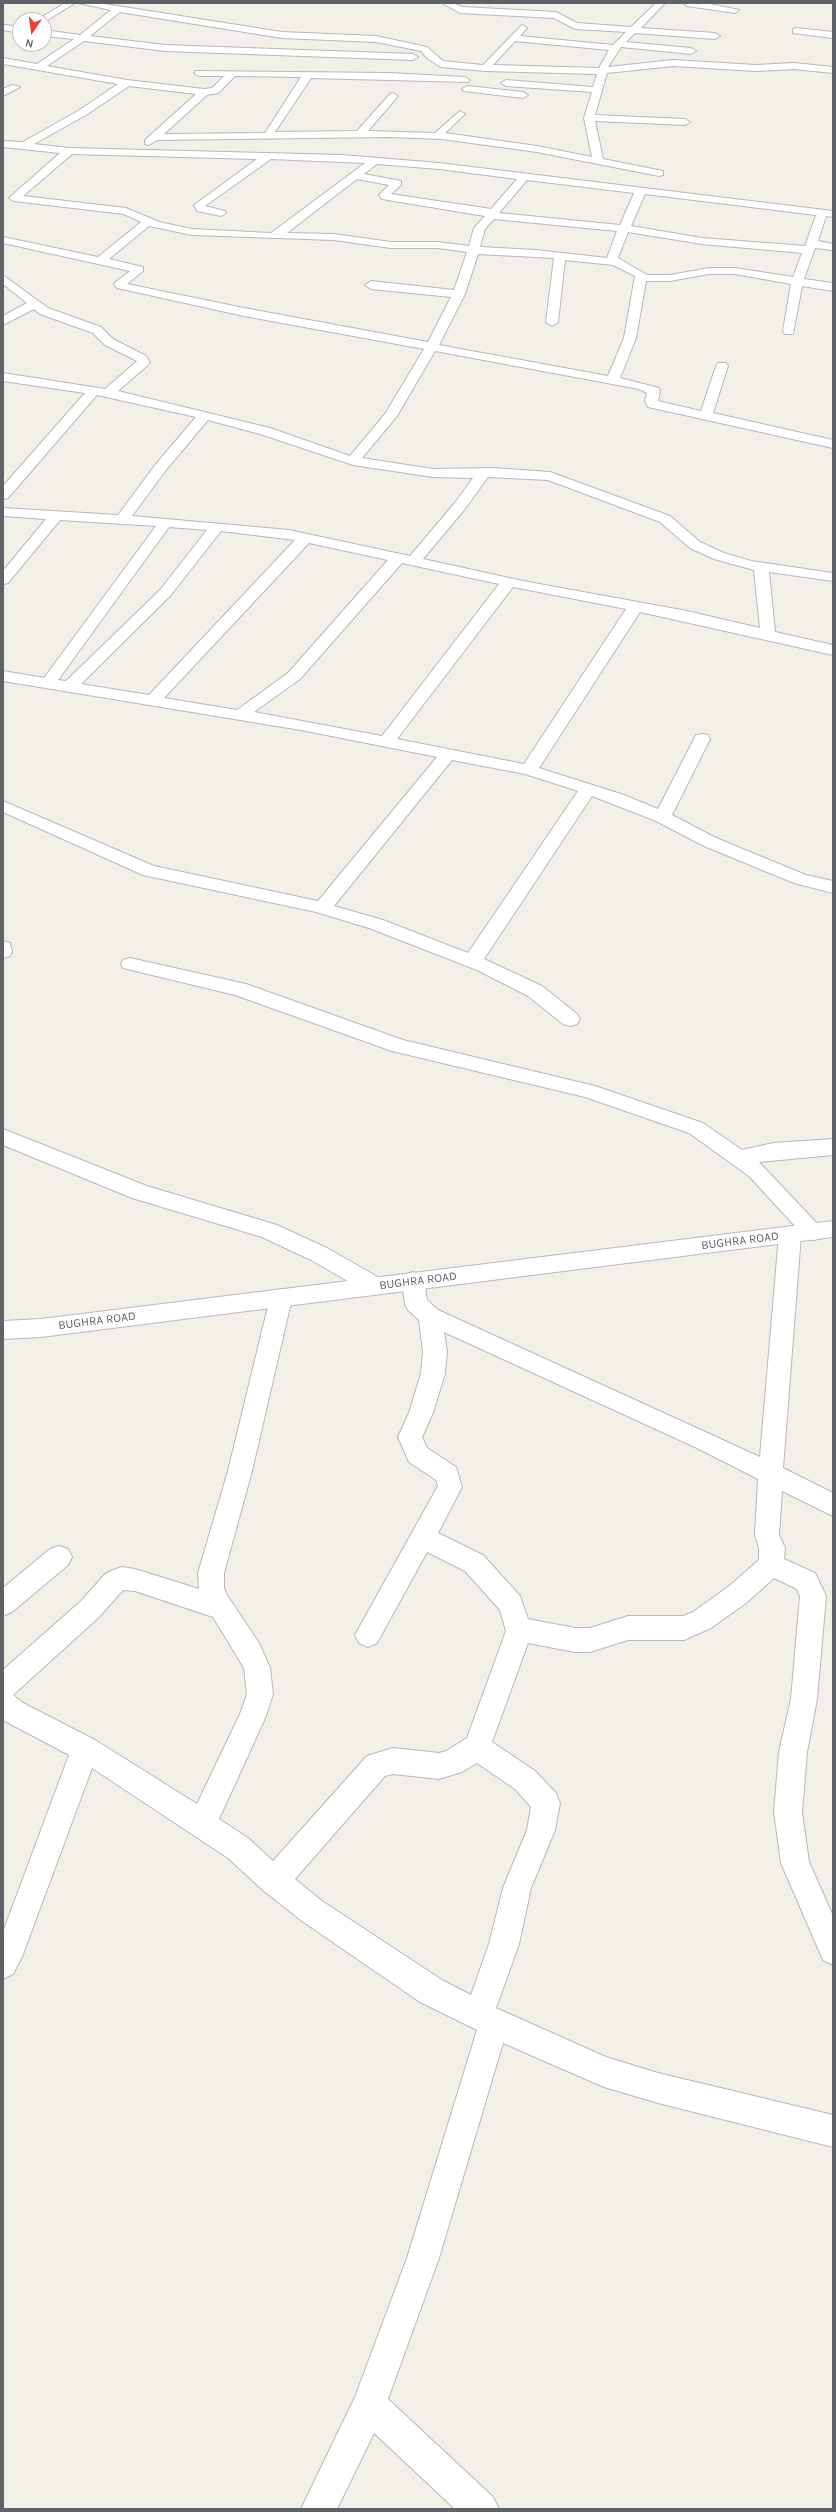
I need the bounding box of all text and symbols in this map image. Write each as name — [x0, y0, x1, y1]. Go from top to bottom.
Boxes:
north arrow — [12, 12, 52, 52]
text: N — [24, 36, 35, 50]
street label: BUGHRA ROAD — [700, 1229, 780, 1253]
street label: BUGHRA ROAD — [378, 1269, 458, 1293]
street label: BUGHRA ROAD — [57, 1309, 137, 1333]

